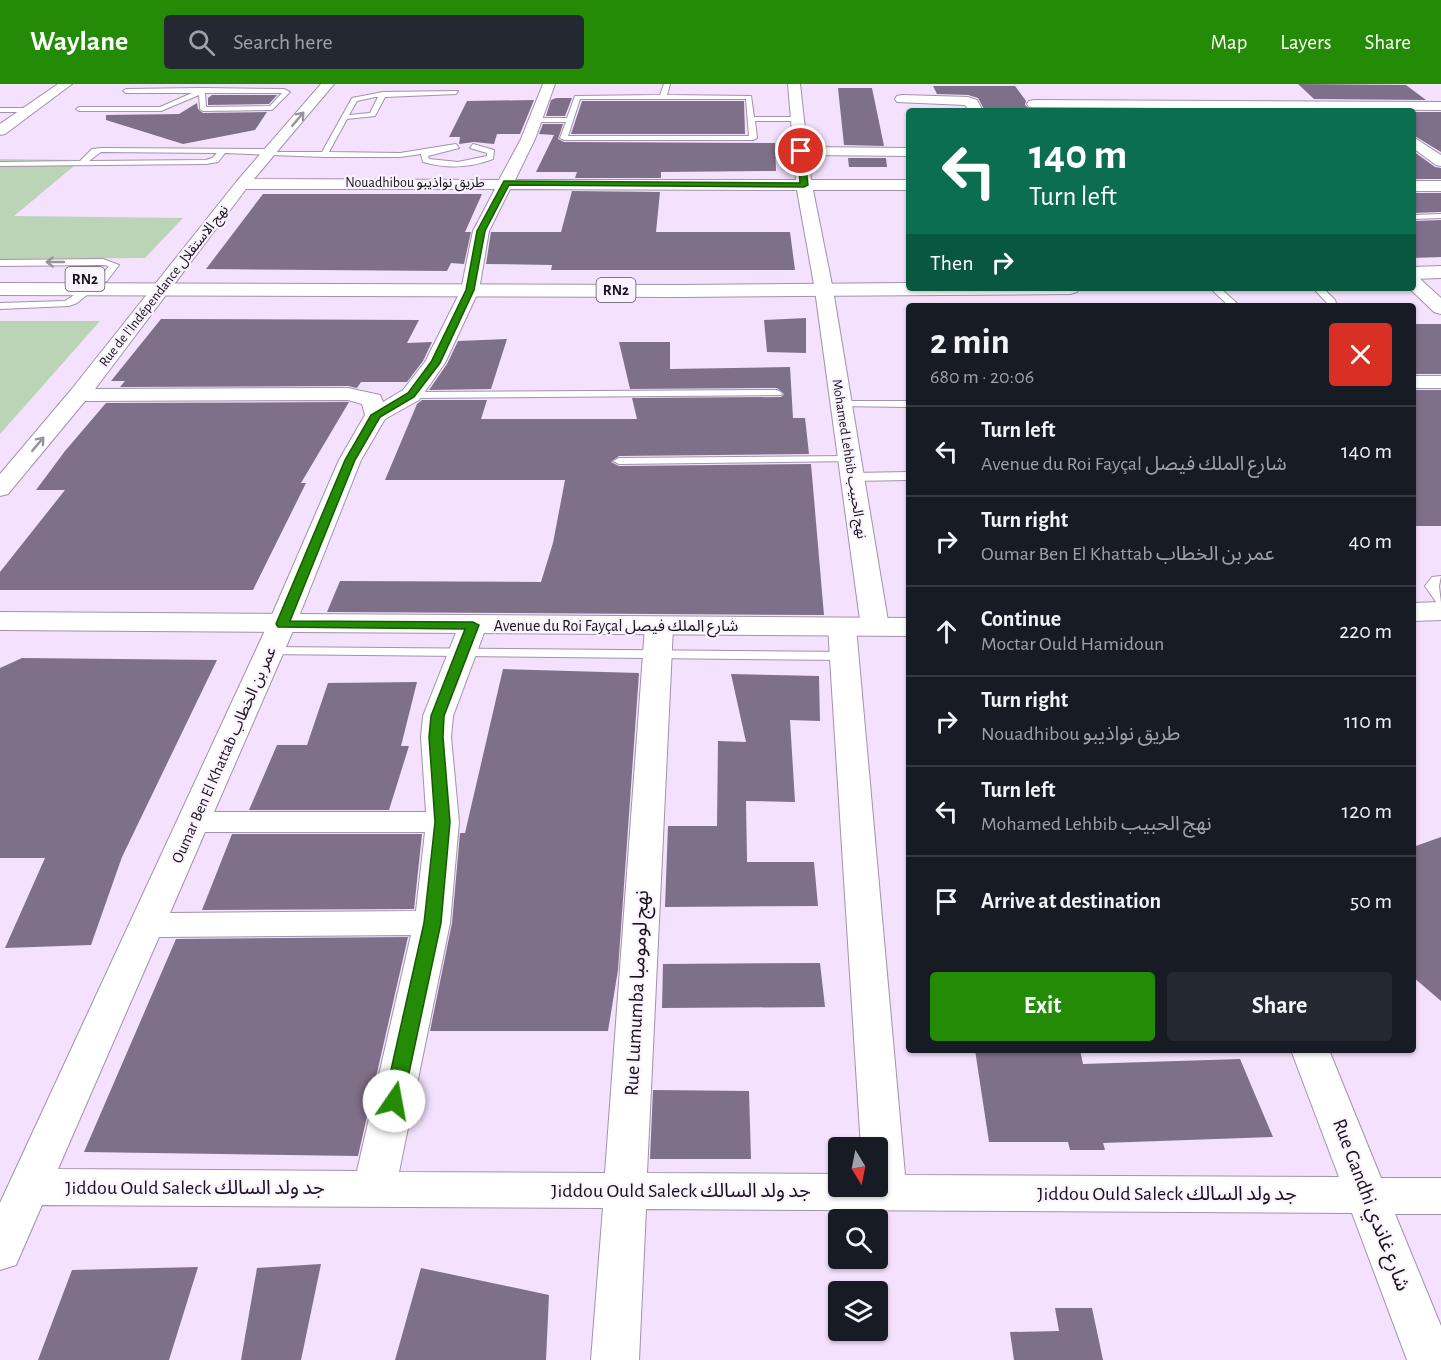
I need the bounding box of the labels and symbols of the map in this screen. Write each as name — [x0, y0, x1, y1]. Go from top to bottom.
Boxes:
one-way arrow — [291, 112, 305, 127]
pin — [775, 125, 826, 176]
street label: Nouadhibou طريق نواذيبو — [345, 176, 485, 192]
street label: Rue de l'Indépendance نهج الاستقلال — [97, 203, 234, 371]
one-way arrow — [45, 256, 65, 268]
road number: RN2 — [66, 267, 104, 291]
road number: RN2 — [596, 278, 636, 302]
street label: Mohamed Lehbib نهج الحبيب — [826, 378, 869, 540]
one-way arrow — [31, 437, 45, 452]
street label: Avenue du Roi Fayçal شارع الملك فيصل — [494, 618, 738, 638]
street label: Oumar Ben El Khattab عمر بن الخطاب — [169, 644, 280, 866]
street label: Rue Lumumba نهج لومومبا — [622, 890, 656, 1097]
position arrow — [362, 1069, 426, 1133]
street label: Rue Gandhi شارع غاندي — [1325, 1116, 1413, 1296]
north arrow — [828, 1137, 888, 1197]
street label: Jiddou Ould Saleck جد ولد السالك — [65, 1178, 325, 1199]
street label: Jiddou Ould Saleck جد ولد السالك — [551, 1181, 811, 1202]
street label: Jiddou Ould Saleck جد ولد السالك — [1037, 1184, 1297, 1205]

